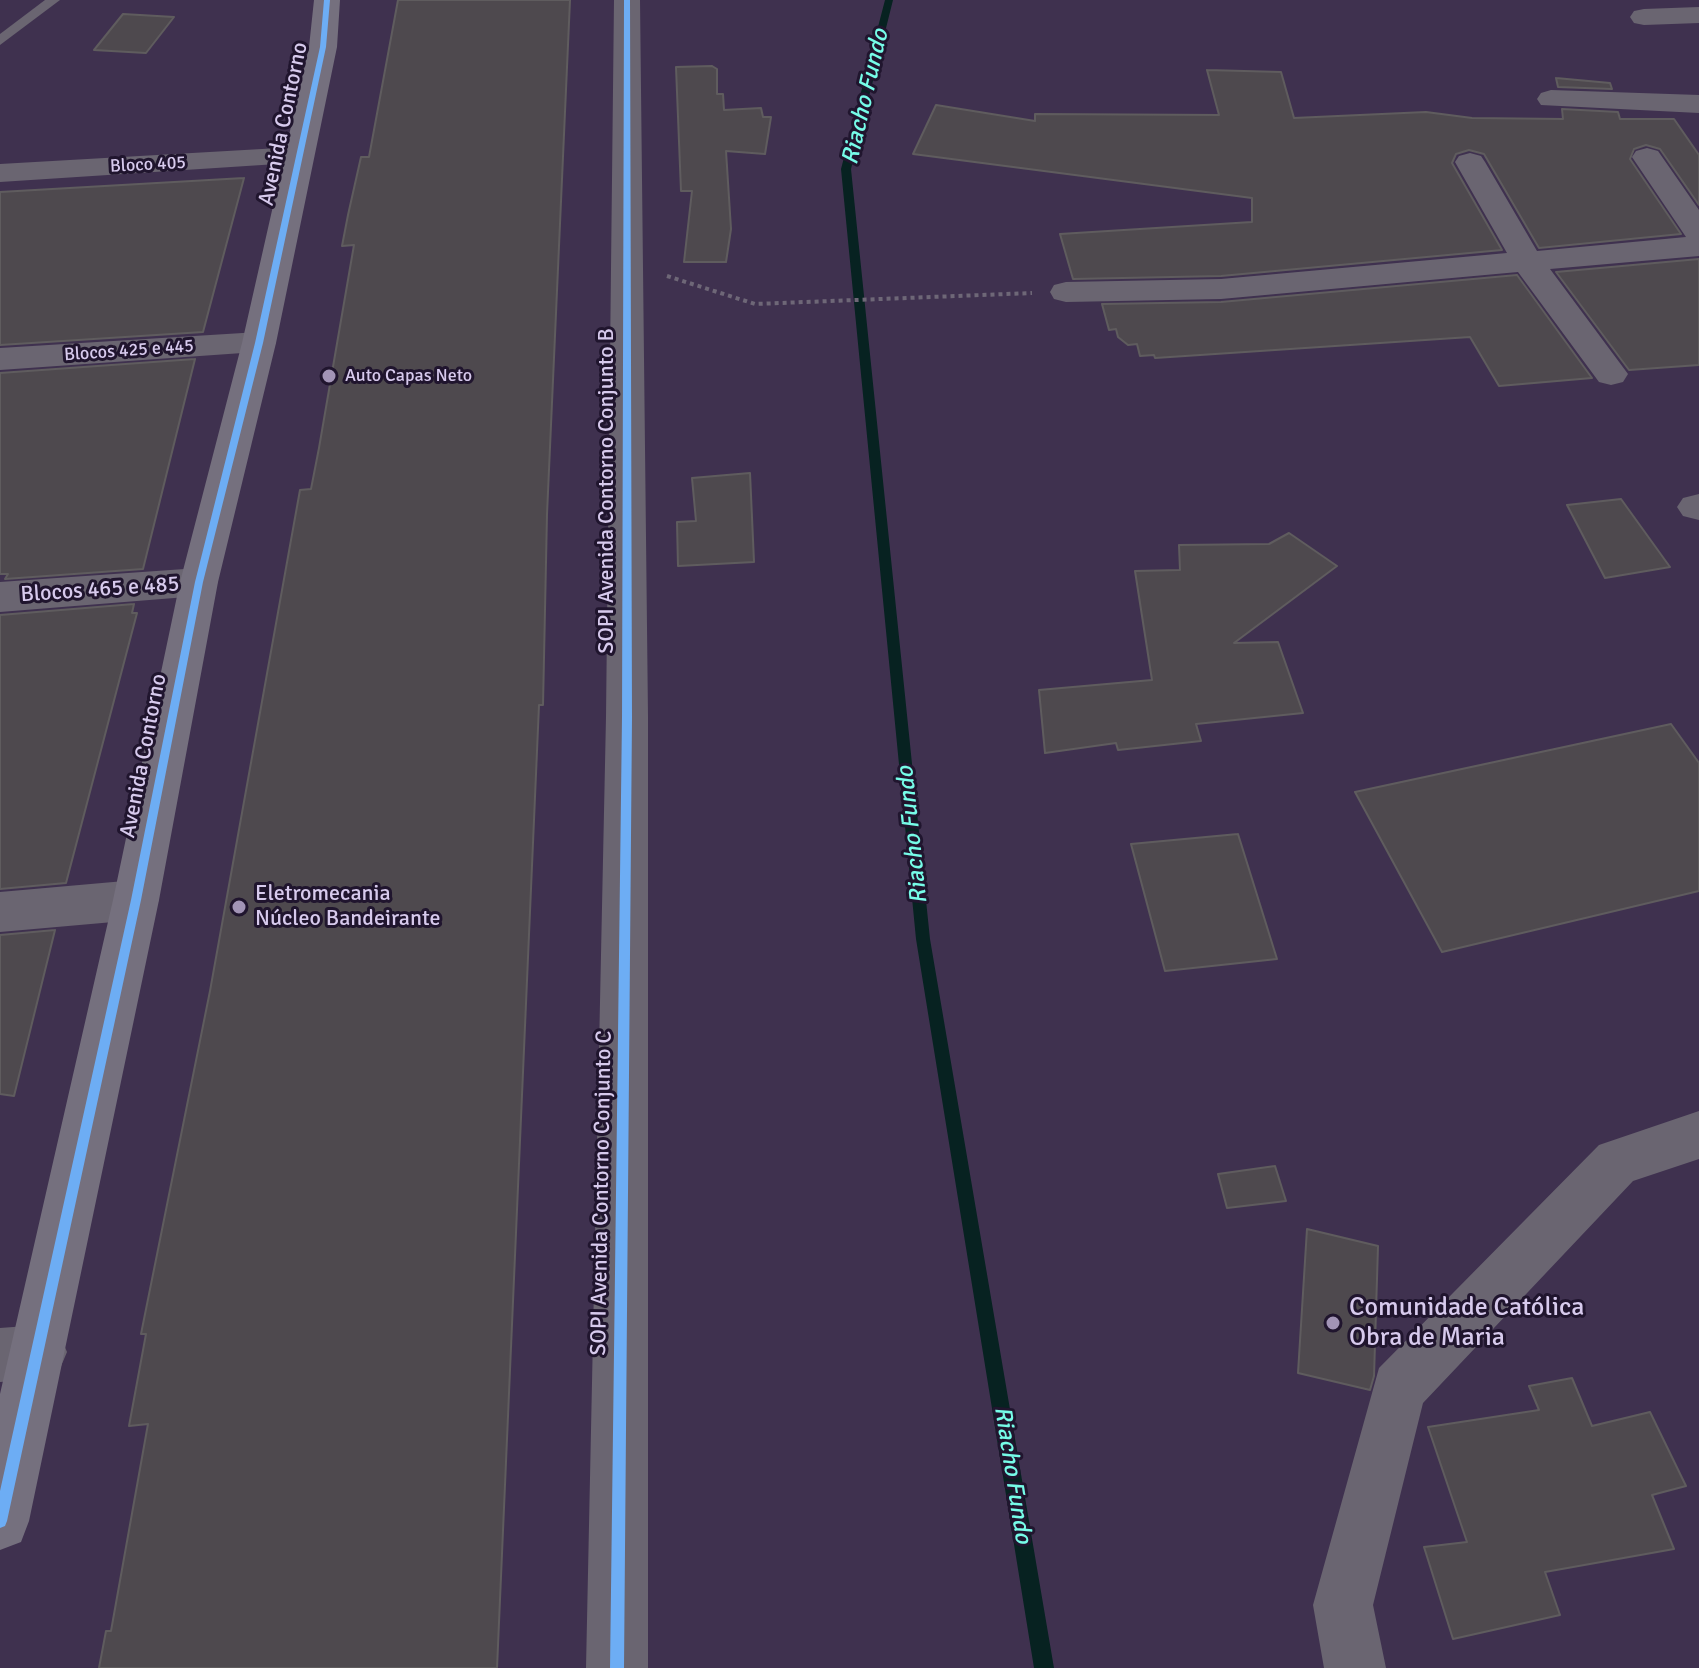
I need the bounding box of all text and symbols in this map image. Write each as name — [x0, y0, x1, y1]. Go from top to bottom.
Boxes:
water label: Riacho Fundo — [836, 26, 896, 168]
street label: Avenida Contorno — [254, 40, 314, 208]
street label: Bloco 405 — [109, 152, 187, 178]
street label: SOPI Avenida Contorno Conjunto B — [594, 328, 620, 654]
street label: Blocos 425 e 445 — [63, 336, 195, 366]
place label: Auto Capas Neto — [345, 365, 472, 387]
marker: Auto Capas Neto — [320, 367, 338, 385]
street label: Blocos 465 e 485 — [20, 571, 180, 609]
street label: Avenida Contorno — [115, 672, 173, 840]
water label: Riacho Fundo — [891, 765, 935, 905]
place label: Eletromecania Núcleo Bandeirante — [255, 881, 441, 932]
marker: Eletromecania Núcleo Bandeirante — [230, 898, 248, 916]
street label: SOPI Avenida Contorno Conjunto C — [586, 1030, 618, 1356]
place label: Comunidade Católica Obra de Maria — [1349, 1292, 1584, 1354]
marker: Comunidade Católica Obra de Maria — [1324, 1314, 1342, 1332]
water label: Riacho Fundo — [987, 1404, 1037, 1546]

